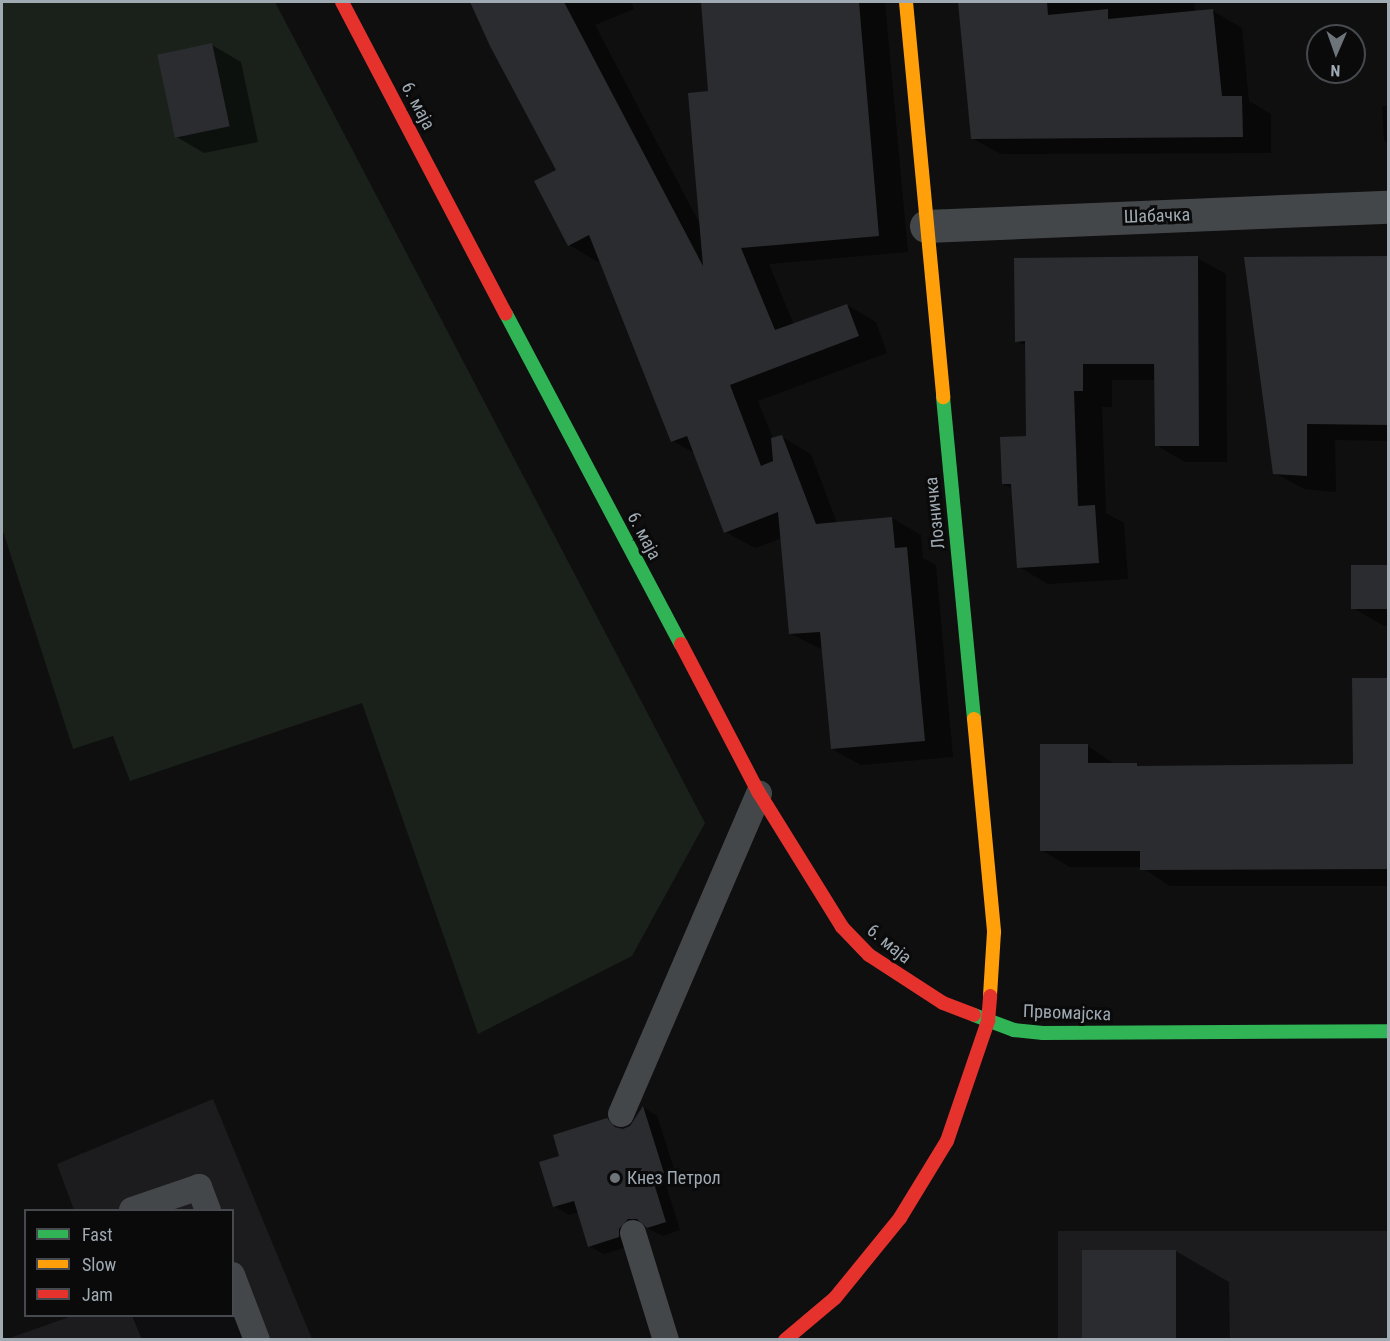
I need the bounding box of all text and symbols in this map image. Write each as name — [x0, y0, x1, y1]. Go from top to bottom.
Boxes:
north arrow — [1306, 24, 1366, 84]
text: N — [1330, 61, 1341, 80]
street label: 6. маја — [397, 79, 439, 133]
street label: Шабачка — [1123, 204, 1191, 228]
street label: Лозничка — [920, 476, 950, 550]
street label: 6. маја — [623, 509, 665, 563]
street label: 6. маја — [863, 920, 915, 968]
street label: Првомајска — [1023, 1001, 1111, 1025]
place label: Кнез Петрол — [627, 1167, 721, 1189]
marker: Кнез Петрол — [608, 1171, 622, 1185]
legend — [24, 1209, 234, 1317]
text: Fast — [82, 1224, 113, 1245]
text: Slow — [82, 1254, 116, 1275]
text: Jam — [82, 1284, 113, 1305]

